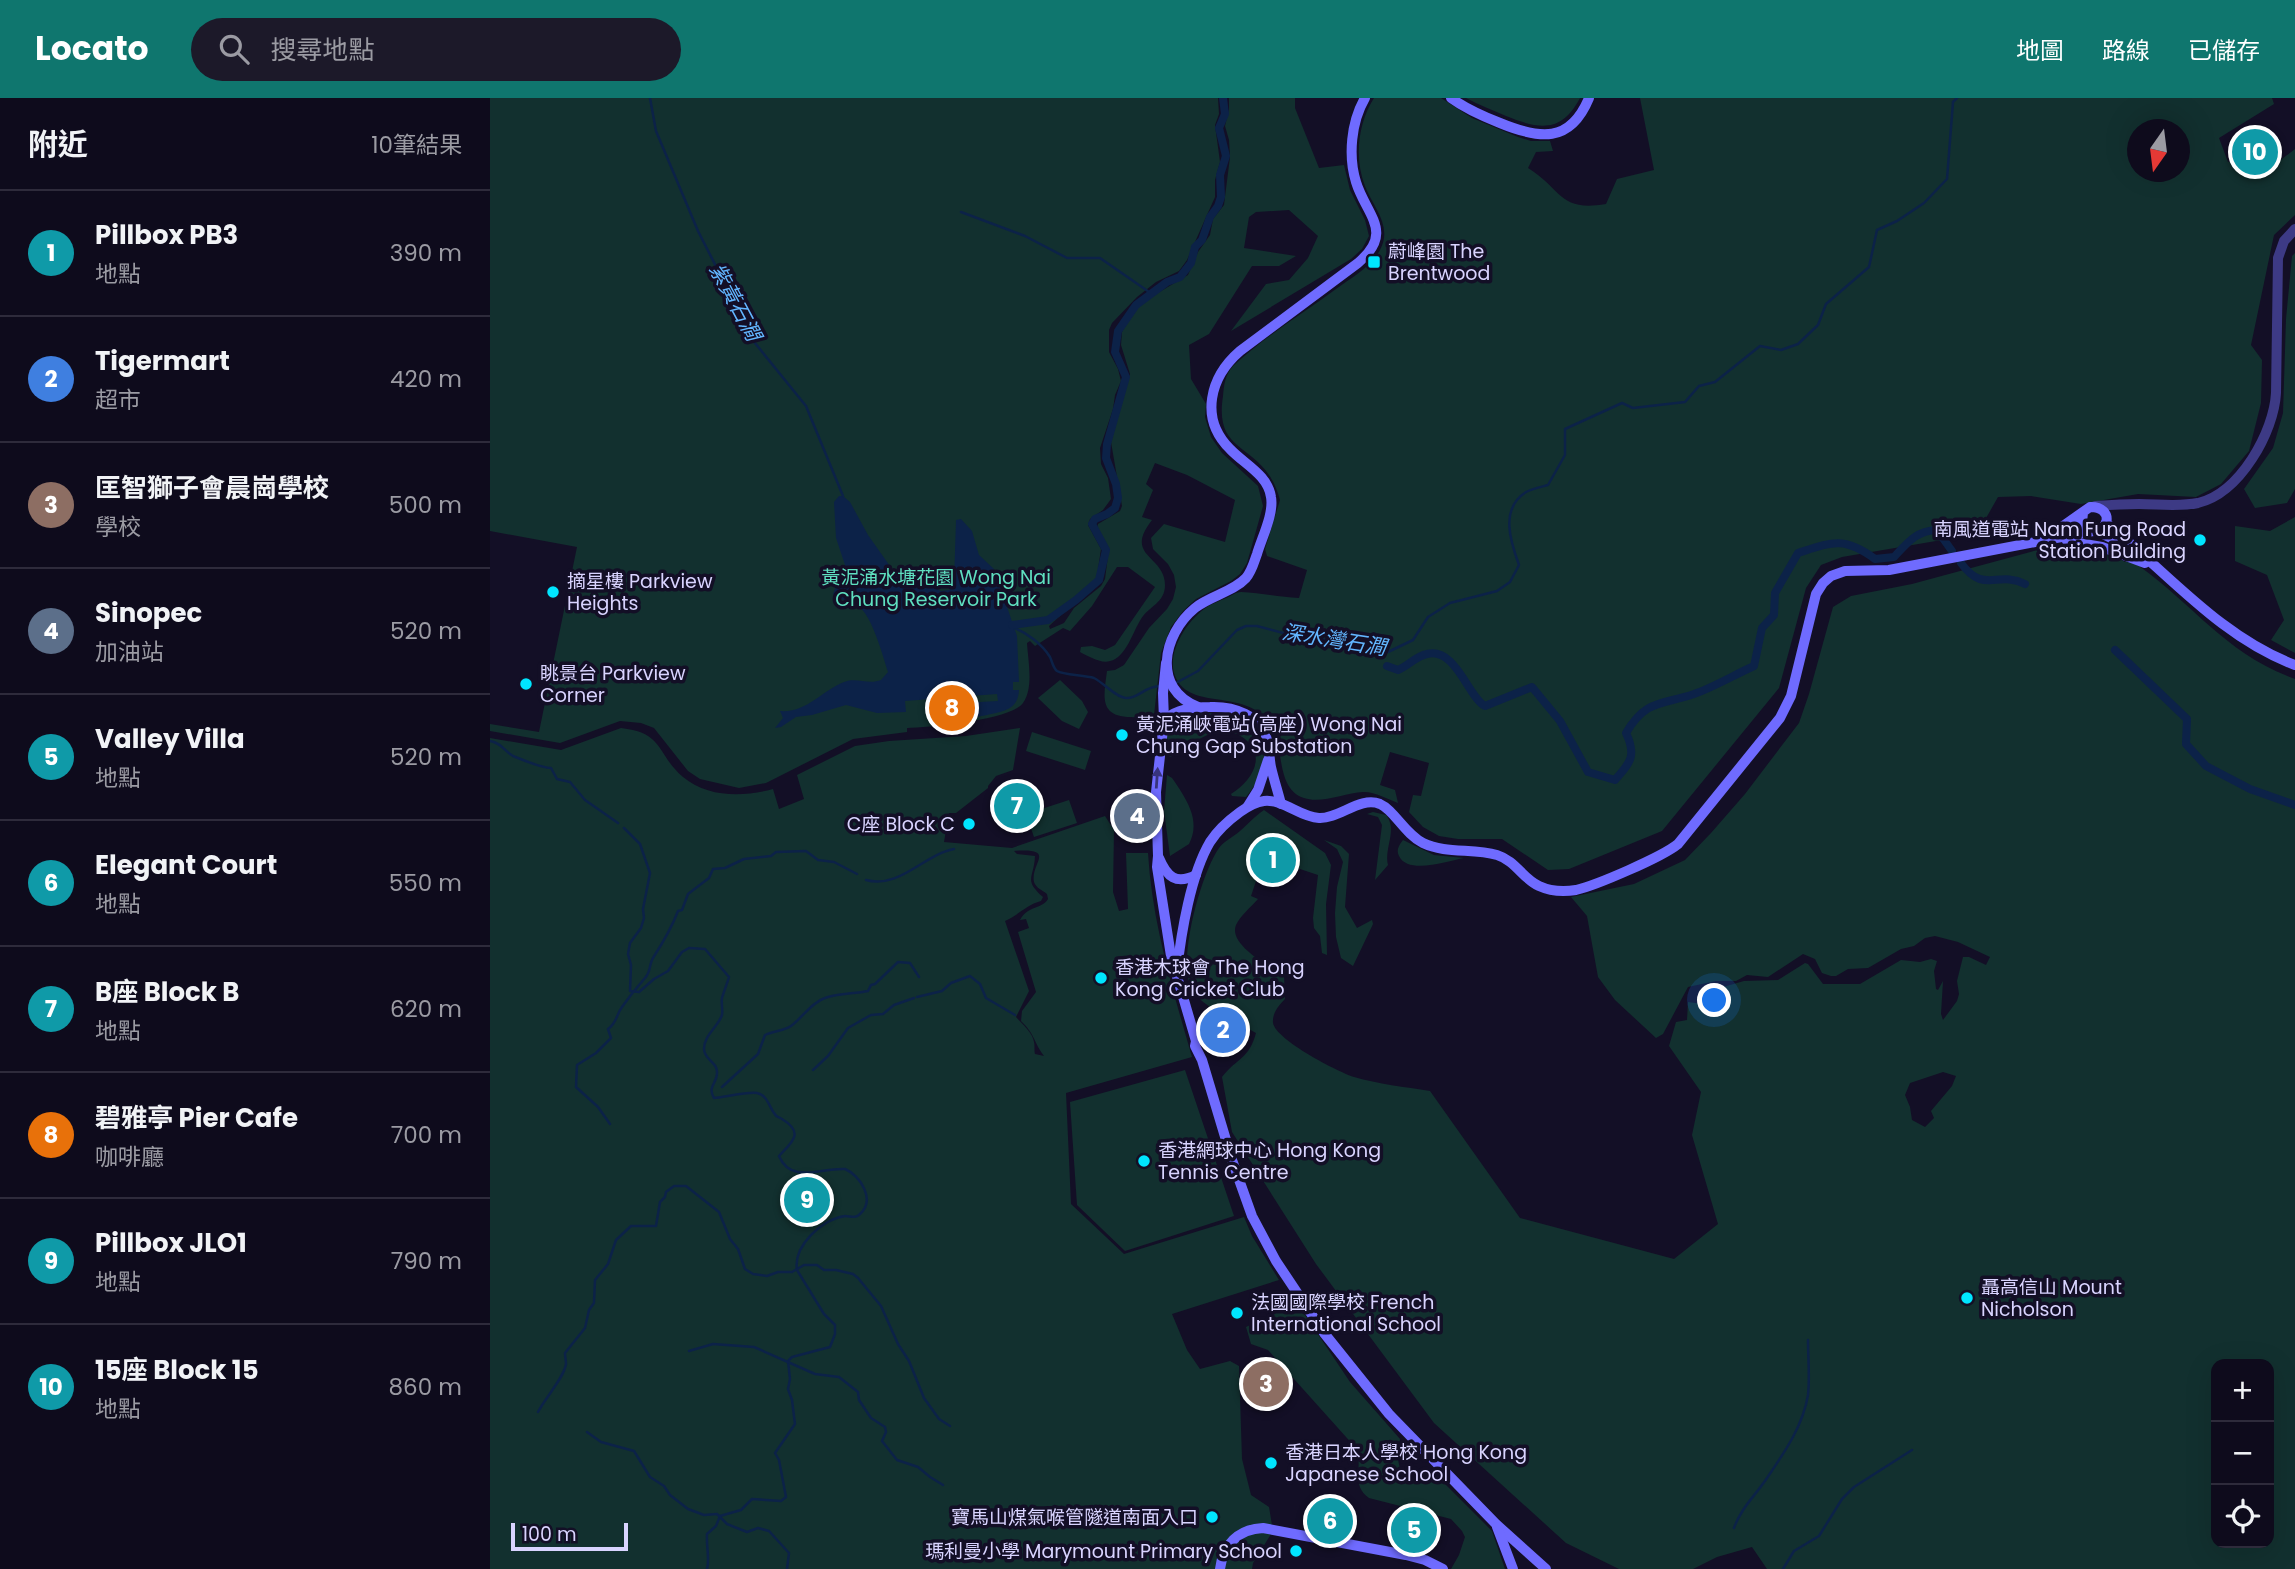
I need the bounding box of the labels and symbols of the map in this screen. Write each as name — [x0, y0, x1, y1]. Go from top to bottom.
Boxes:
north arrow — [2127, 119, 2190, 182]
pin: 10 — [2232, 126, 2278, 178]
place label: 蔚峰園 The Brentwood — [1388, 238, 1490, 287]
marker: 蔚峰園 The Brentwood — [1366, 254, 1382, 270]
water label: 紫黃石澗 — [703, 258, 769, 348]
place label: 南風道電站 Nam Fung Road Station Building — [1934, 516, 2186, 565]
marker: 南風道電站 Nam Fung Road Station Building — [2192, 532, 2208, 548]
park label: 黃泥涌水塘花園 Wong Nai Chung Reservoir Park — [821, 564, 1051, 613]
place label: 摘星樓 Parkview Heights — [567, 568, 713, 617]
marker: 摘星樓 Parkview Heights — [545, 584, 561, 600]
water label: 深水灣石澗 — [1280, 617, 1391, 663]
place label: 眺景台 Parkview Corner — [540, 660, 686, 709]
marker: 眺景台 Parkview Corner — [518, 676, 534, 692]
pin: 8 — [929, 682, 975, 734]
place label: 黃泥涌峽電站(高座) Wong Nai Chung Gap Substation — [1136, 711, 1402, 760]
marker: 黃泥涌峽電站(高座) Wong Nai Chung Gap Substation — [1114, 727, 1130, 743]
one-way arrow — [1152, 767, 1163, 789]
pin: 7 — [994, 780, 1040, 832]
pin: 4 — [1114, 790, 1160, 842]
place label: C座 Block C — [847, 811, 955, 838]
marker: C座 Block C — [961, 816, 977, 832]
pin: 1 — [1250, 834, 1296, 886]
place label: 香港木球會 The Hong Kong Cricket Club — [1115, 954, 1305, 1003]
marker: 香港木球會 The Hong Kong Cricket Club — [1093, 970, 1109, 986]
your location — [1697, 983, 1731, 1017]
pin: 2 — [1200, 1004, 1246, 1056]
place label: 香港網球中心 Hong Kong Tennis Centre — [1158, 1137, 1381, 1186]
marker: 香港網球中心 Hong Kong Tennis Centre — [1136, 1153, 1152, 1169]
pin: 9 — [784, 1174, 830, 1226]
place label: 聶高信山 Mount Nicholson — [1981, 1274, 2122, 1323]
place label: 法國國際學校 French International School — [1251, 1289, 1441, 1338]
marker: 聶高信山 Mount Nicholson — [1959, 1290, 1975, 1306]
marker: 法國國際學校 French International School — [1229, 1305, 1245, 1321]
pin: 3 — [1243, 1358, 1289, 1410]
place label: 香港日本人學校 Hong Kong Japanese School — [1285, 1439, 1527, 1488]
marker: 香港日本人學校 Hong Kong Japanese School — [1263, 1455, 1279, 1471]
pin: 6 — [1307, 1495, 1353, 1547]
place label: 寶馬山煤氣喉管隧道南面入口 — [951, 1504, 1198, 1531]
pin: 5 — [1391, 1504, 1437, 1556]
marker: 寶馬山煤氣喉管隧道南面入口 — [1204, 1509, 1220, 1525]
scale bar — [511, 1520, 628, 1552]
place label: 瑪利曼小學 Marymount Primary School — [925, 1538, 1282, 1565]
marker: 瑪利曼小學 Marymount Primary School — [1288, 1543, 1304, 1559]

